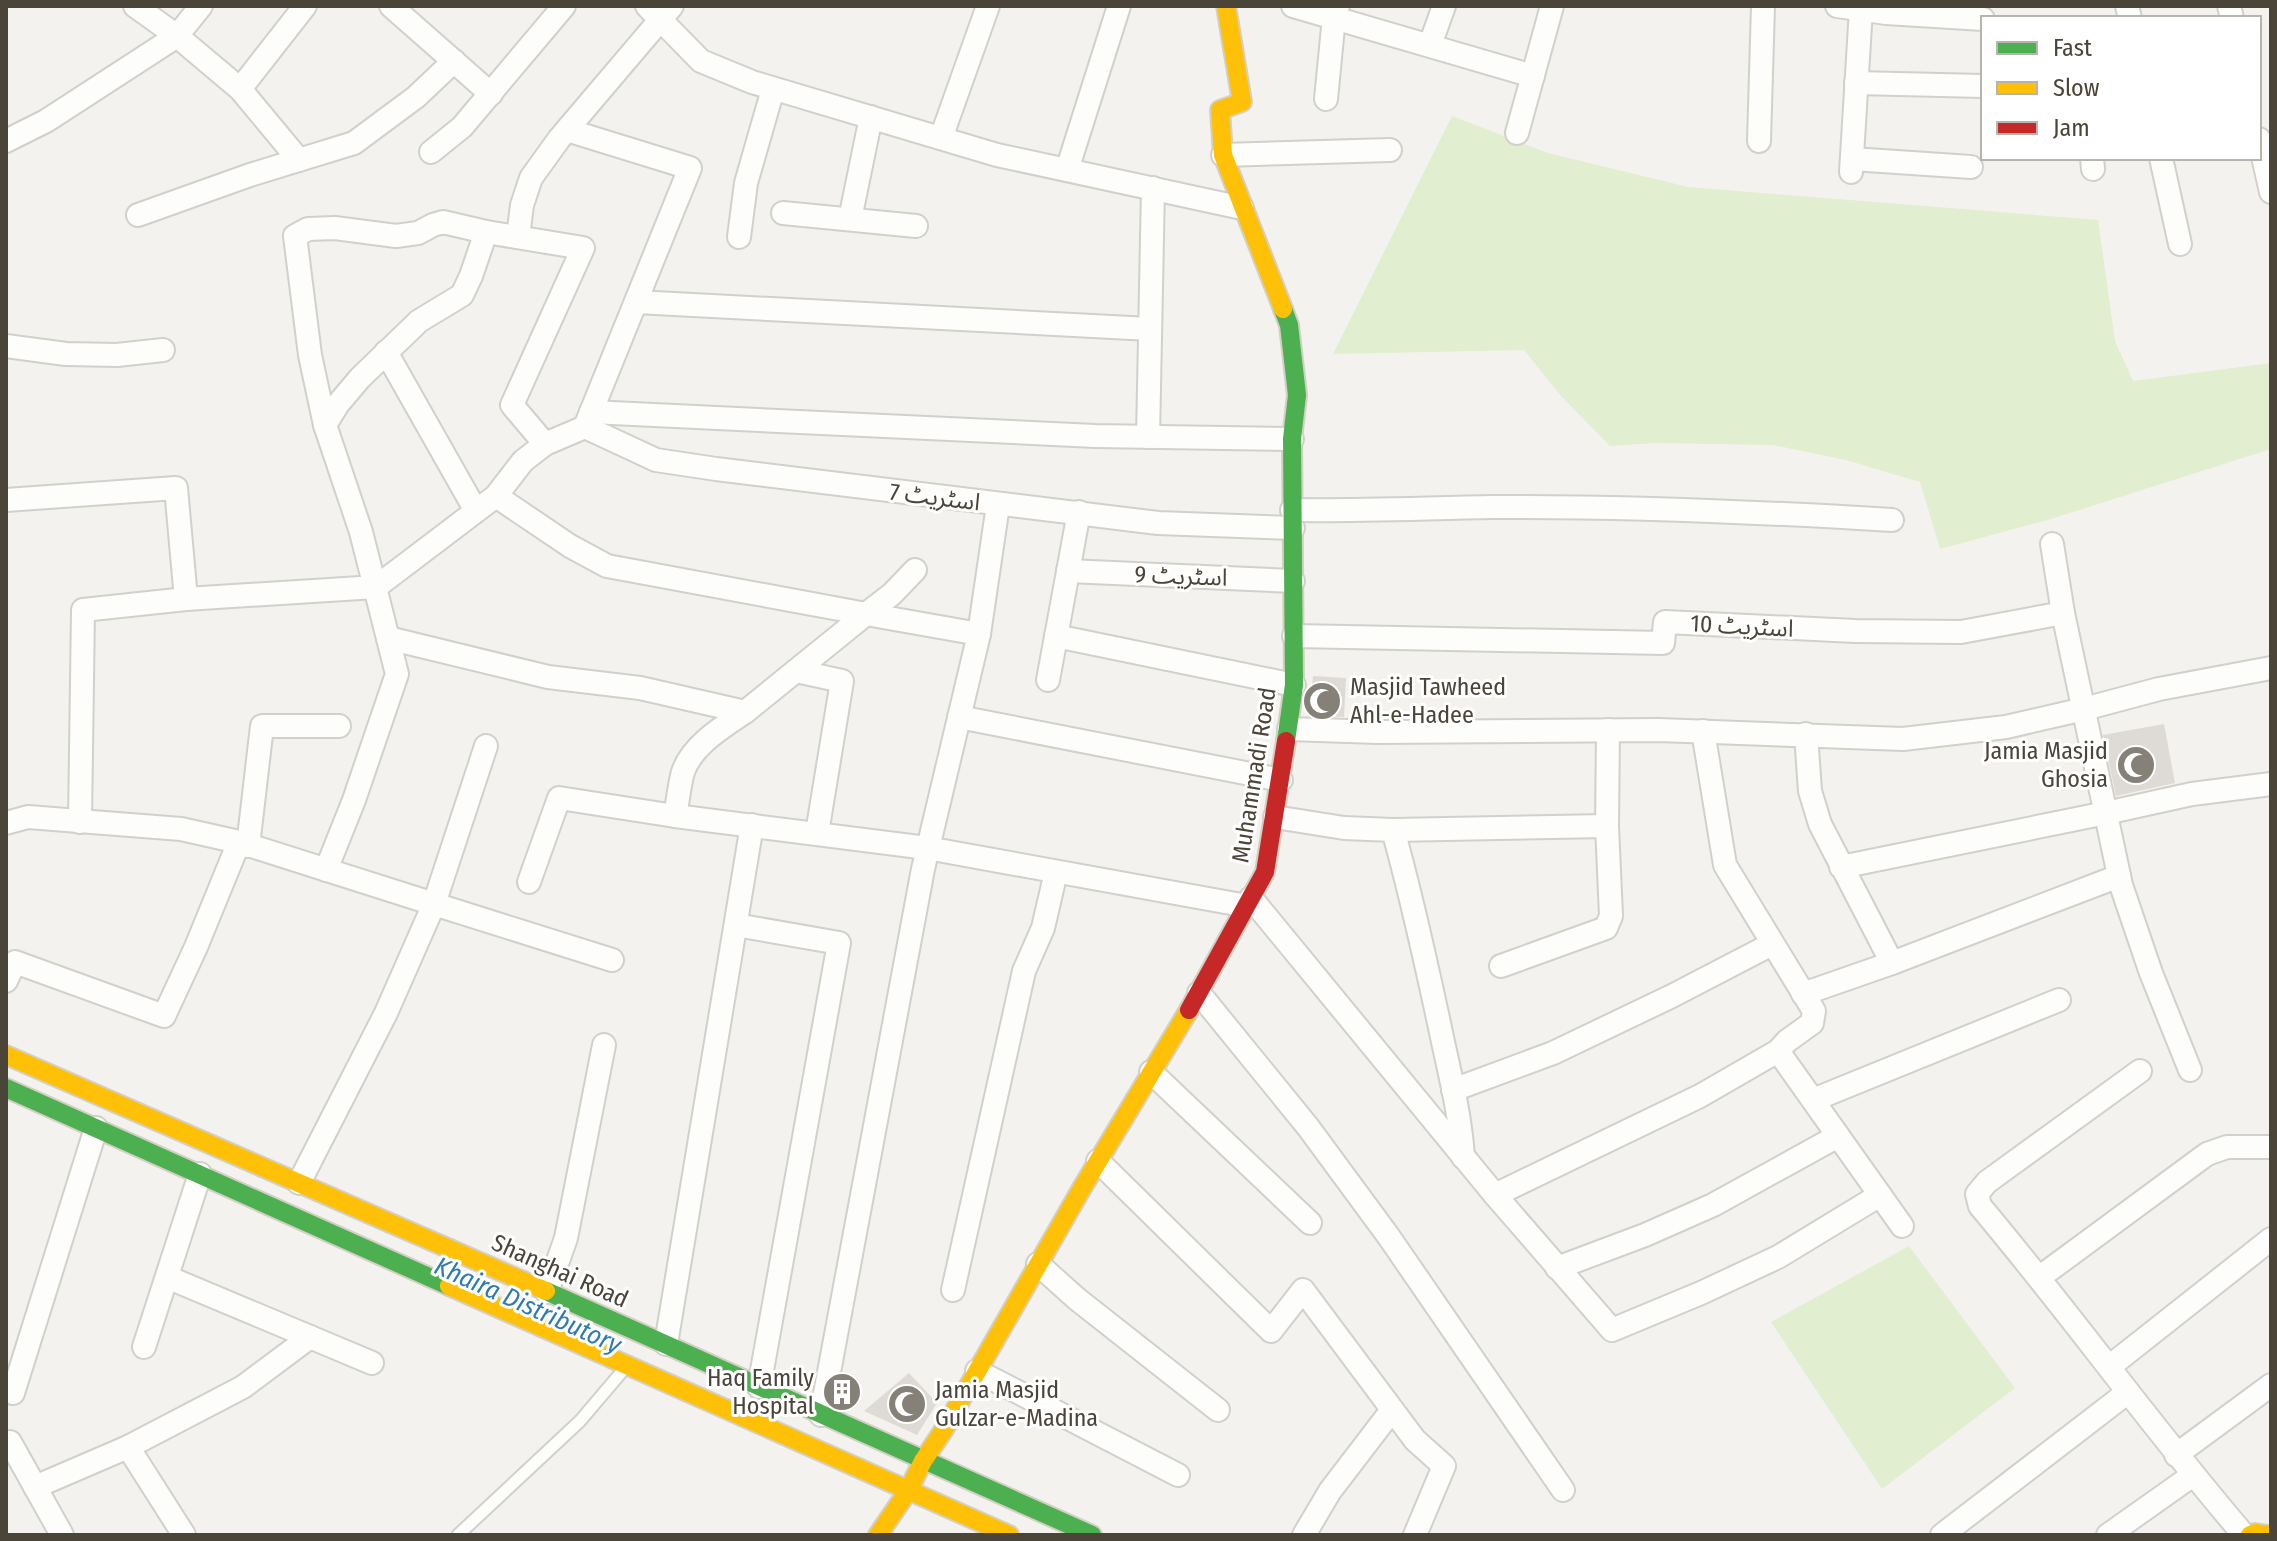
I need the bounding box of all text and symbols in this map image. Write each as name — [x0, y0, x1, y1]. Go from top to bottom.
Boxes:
legend — [1981, 16, 2261, 160]
text: Fast — [2053, 34, 2092, 62]
text: Slow — [2053, 74, 2100, 102]
text: Jam — [2053, 114, 2090, 142]
street label: اسٹریٹ 7 — [888, 478, 982, 516]
street label: اسٹریٹ 9 — [1134, 560, 1228, 592]
street label: اسٹریٹ 10 — [1690, 609, 1794, 643]
place label: Masjid Tawheed Ahl-e-Hadee — [1350, 673, 1506, 729]
mosque icon: Masjid Tawheed Ahl-e-Hadee — [1301, 680, 1343, 722]
street label: Muhammadi Road — [1226, 685, 1282, 865]
place label: Jamia Masjid Ghosia — [1984, 737, 2108, 793]
mosque icon: Jamia Masjid Ghosia — [2115, 744, 2157, 786]
street label: Shanghai Road — [488, 1228, 632, 1314]
water label: Khaira Distributory — [430, 1250, 627, 1361]
place label: Haq Family Hospital — [707, 1364, 814, 1420]
building icon: Haq Family Hospital — [821, 1371, 863, 1413]
place label: Jamia Masjid Gulzar-e-Madina — [935, 1376, 1098, 1432]
mosque icon: Jamia Masjid Gulzar-e-Madina — [886, 1383, 928, 1425]

